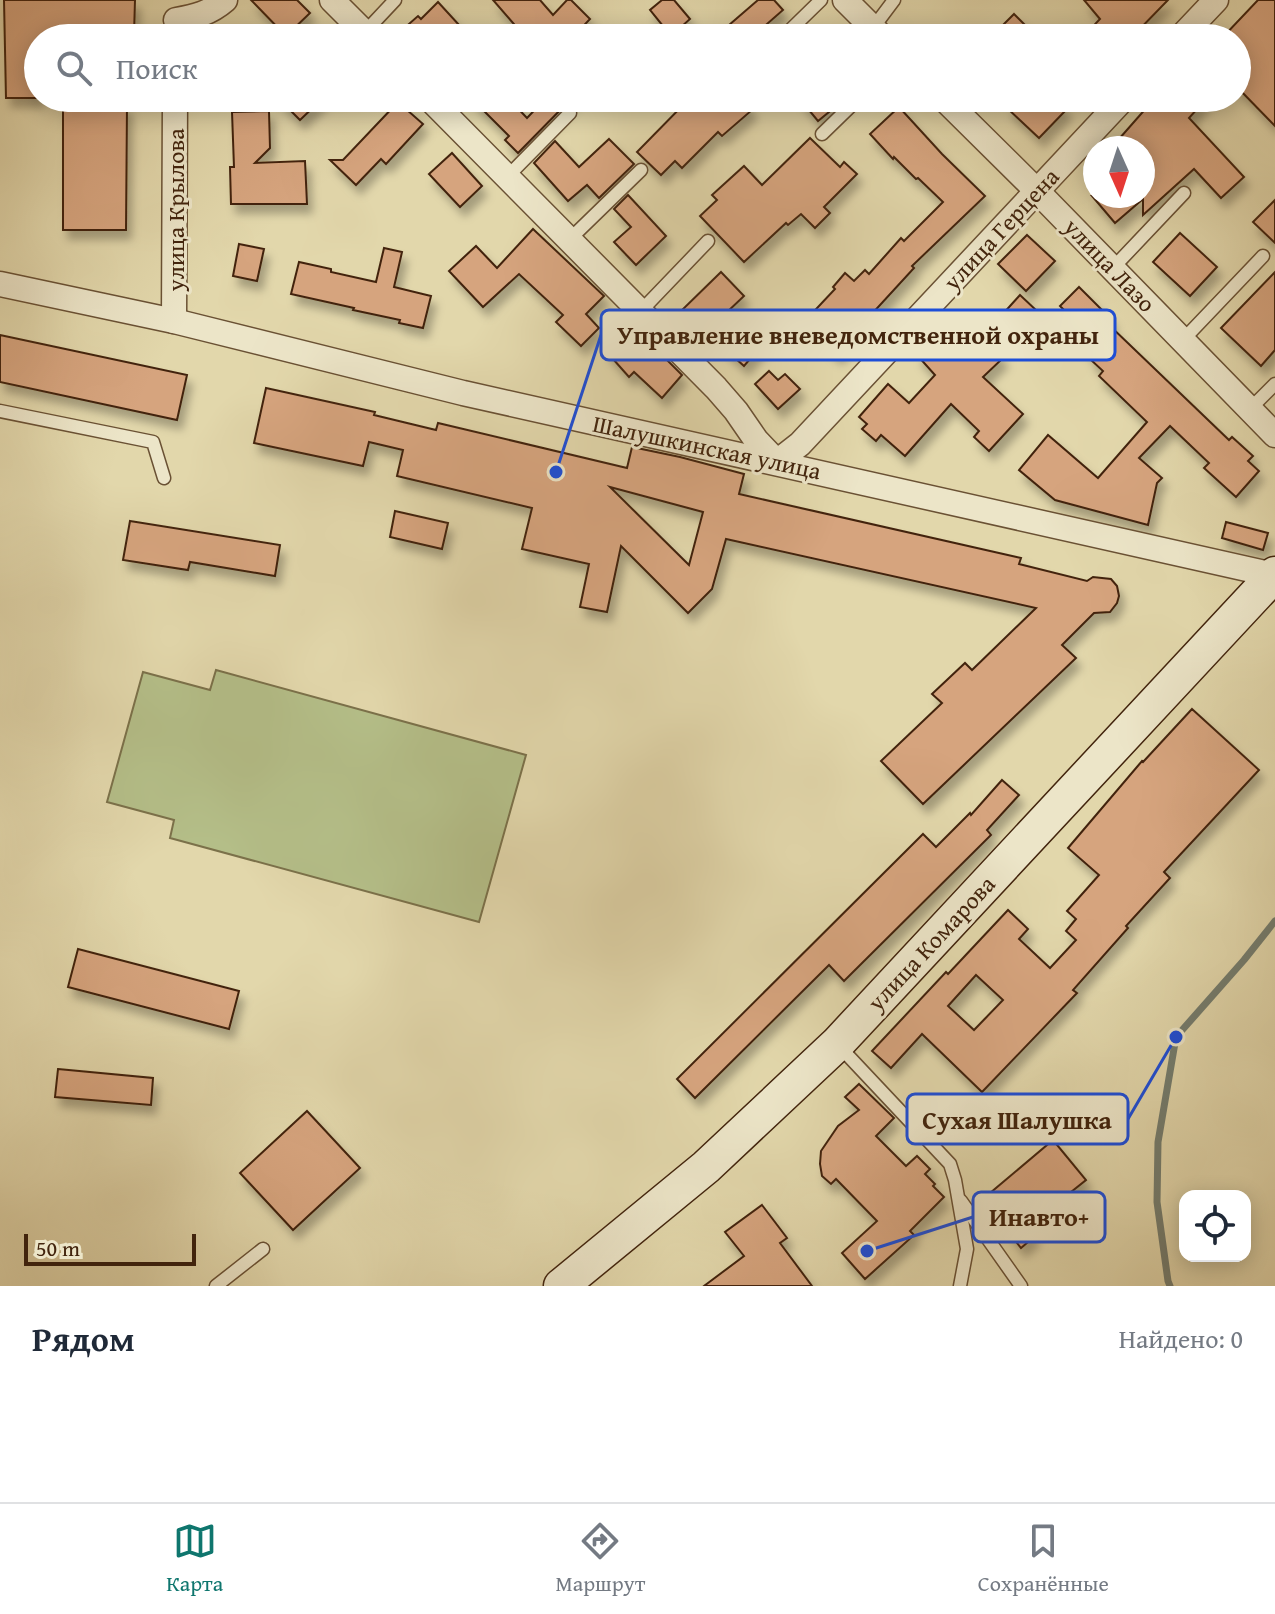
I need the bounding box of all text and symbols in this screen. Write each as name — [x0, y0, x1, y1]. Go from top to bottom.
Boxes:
search box — [24, 24, 1251, 112]
icon: search — [52, 46, 96, 90]
text: Поиск — [116, 46, 198, 90]
street label: улица Крылова — [158, 128, 193, 293]
north arrow — [1083, 136, 1155, 208]
street label: улица Герцена — [934, 160, 1067, 299]
street label: улица Лазо — [1055, 209, 1164, 320]
callout: Управление вневедомственной охраны — [601, 310, 1115, 360]
text: Управление вневедомственной охраны — [617, 315, 1099, 354]
street label: Шалушкинская улица — [590, 406, 825, 488]
street label: улица Комарова — [858, 867, 1004, 1019]
callout: Сухая Шалушка — [907, 1094, 1128, 1144]
text: Сухая Шалушка — [922, 1100, 1112, 1139]
map controls — [1179, 1190, 1251, 1262]
button: locate — [1179, 1190, 1251, 1262]
callout: Инавто+ — [973, 1192, 1105, 1242]
text: Инавто+ — [989, 1197, 1089, 1236]
scale bar — [24, 1230, 196, 1266]
text: 50 m — [36, 1232, 80, 1264]
text: Рядом — [32, 1314, 135, 1363]
text: Найдено: 0 — [1119, 1319, 1243, 1358]
tab: Карта — [166, 1519, 223, 1599]
tab: Маршрут — [555, 1519, 645, 1599]
tab: Сохранённые — [978, 1519, 1109, 1599]

